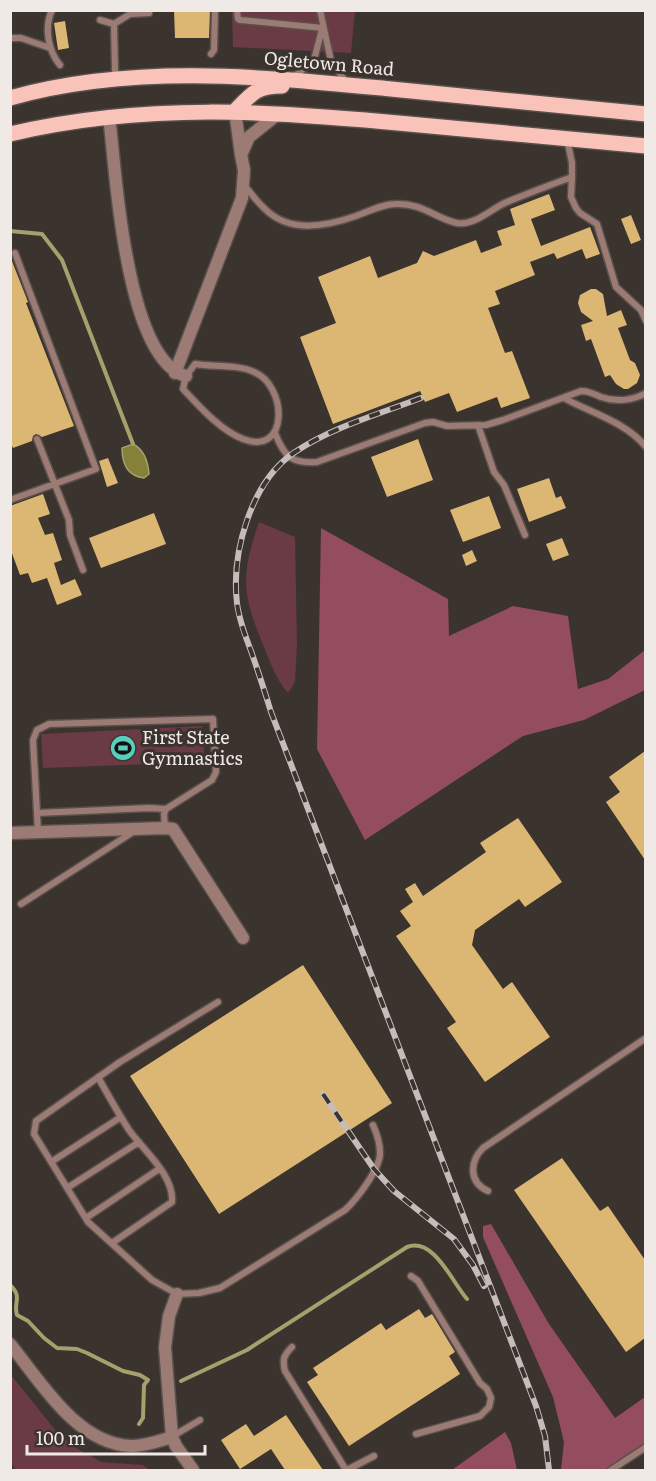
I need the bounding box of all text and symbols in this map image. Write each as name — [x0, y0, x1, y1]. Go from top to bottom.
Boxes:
street label: Ogletown Road — [263, 43, 395, 82]
place label: First State Gymnastics — [142, 723, 243, 771]
sports icon: First State Gymnastics — [108, 733, 138, 763]
scale bar — [27, 1418, 206, 1456]
text: 100 m — [36, 1424, 85, 1451]

